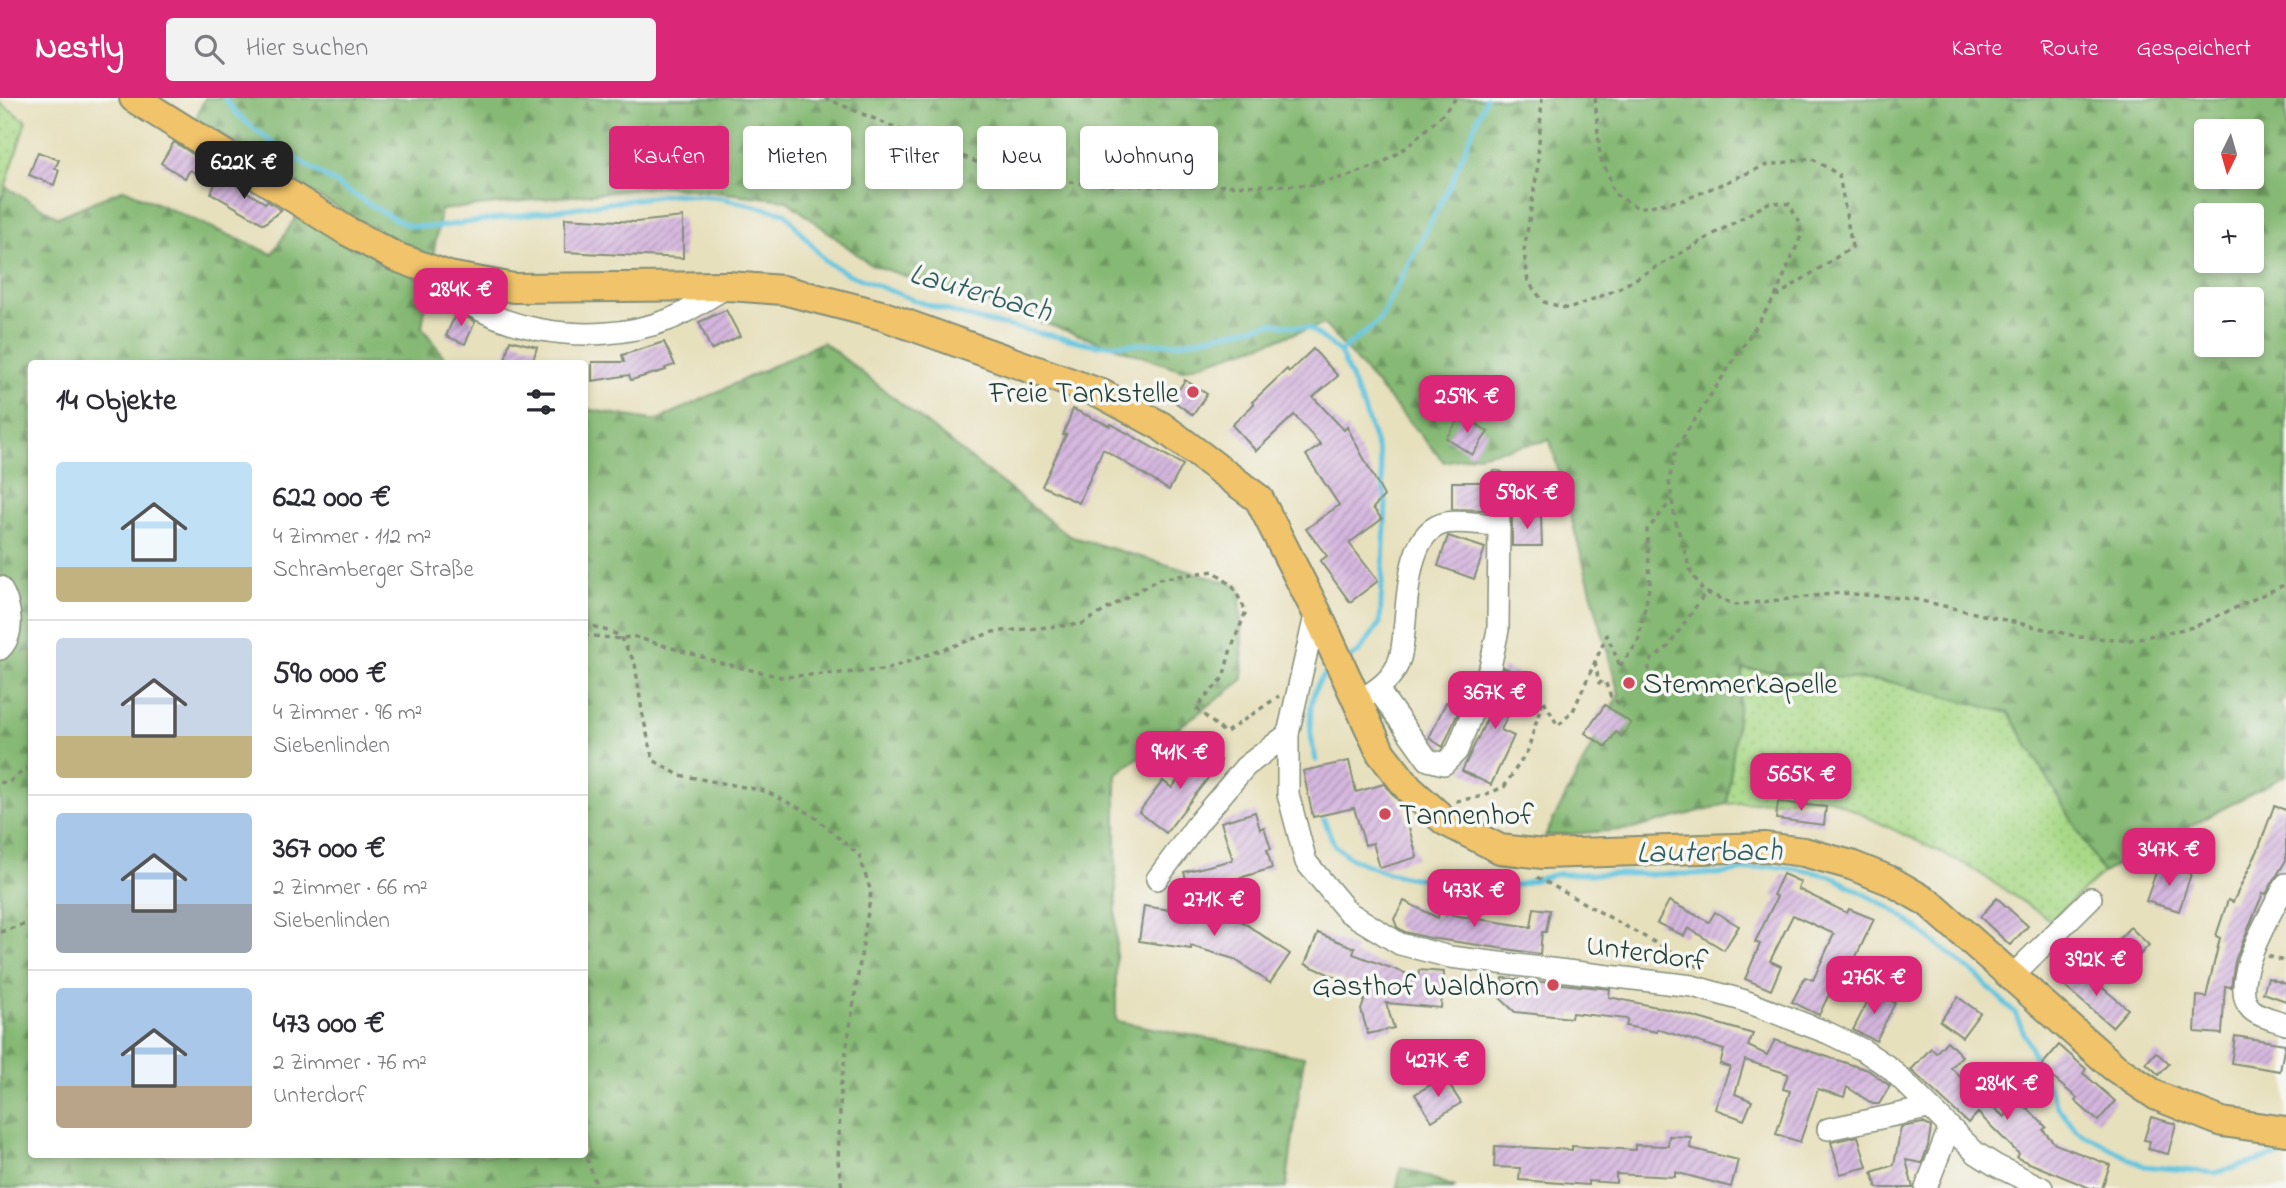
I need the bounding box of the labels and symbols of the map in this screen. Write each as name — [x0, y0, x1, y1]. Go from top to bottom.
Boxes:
north arrow — [2194, 119, 2264, 189]
pin: 622K € — [187, 141, 301, 201]
water label: Lauterbach — [903, 252, 1057, 337]
pin: 284K € — [404, 268, 518, 328]
place label: Freie Tankstelle — [988, 373, 1180, 417]
pin: 259K € — [1410, 376, 1524, 435]
marker: Freie Tankstelle — [1185, 384, 1201, 400]
pin: 590K € — [1470, 472, 1584, 531]
place label: Stemmerkapelle — [1643, 664, 1838, 708]
pin: 367K € — [1438, 672, 1552, 731]
marker: Stemmerkapelle — [1621, 675, 1637, 691]
pin: 941K € — [1123, 732, 1237, 791]
pin: 565K € — [1744, 754, 1858, 813]
place label: Tannenhof — [1399, 795, 1534, 839]
marker: Tannenhof — [1377, 806, 1393, 822]
pin: 347K € — [2112, 828, 2226, 888]
water label: Lauterbach — [1636, 829, 1783, 878]
pin: 473K € — [1417, 870, 1531, 929]
pin: 271K € — [1157, 878, 1271, 938]
street label: Unterdorf — [1583, 925, 1710, 985]
pin: 392K € — [2039, 939, 2153, 998]
pin: 276K € — [1817, 956, 1931, 1016]
place label: Gasthof Waldhorn — [1312, 966, 1539, 1010]
marker: Gasthof Waldhorn — [1545, 977, 1561, 993]
pin: 427K € — [1381, 1040, 1495, 1099]
pin: 284K € — [1950, 1062, 2064, 1122]

